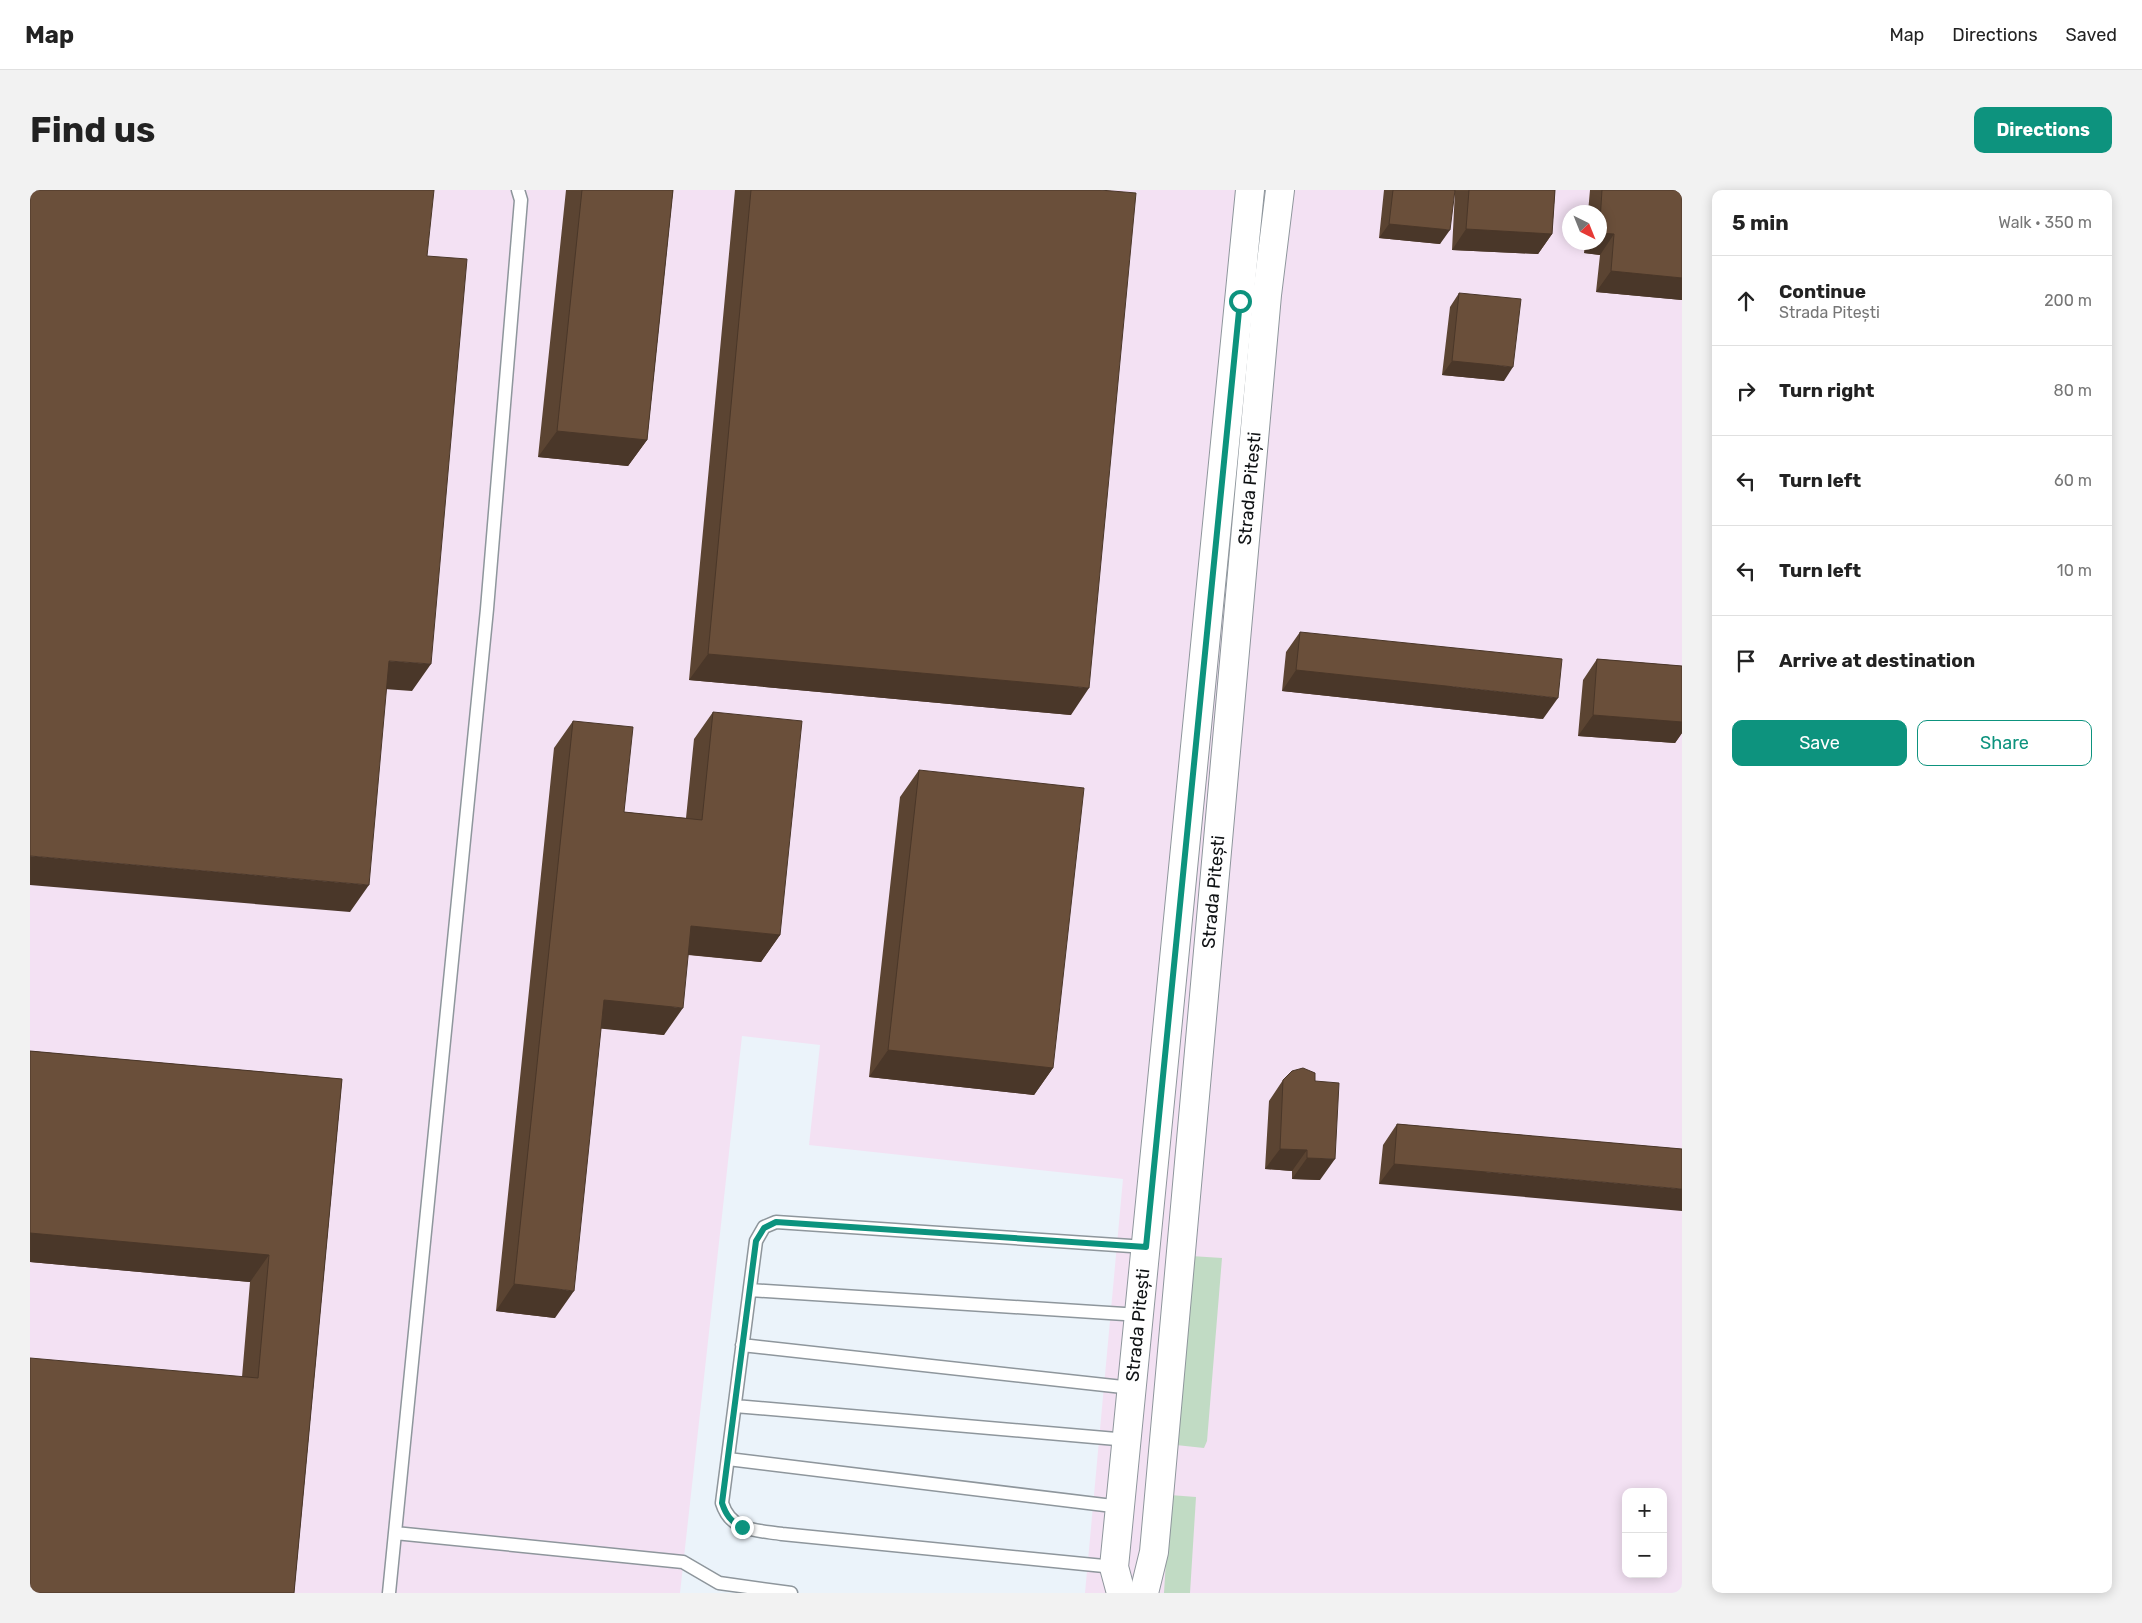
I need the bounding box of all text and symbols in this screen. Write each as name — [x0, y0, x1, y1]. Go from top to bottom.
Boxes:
text: Map — [25, 21, 74, 49]
text: Map — [1889, 24, 1924, 46]
text: Directions — [1952, 24, 2038, 46]
text: Saved — [2066, 24, 2117, 46]
button: Directions — [1974, 107, 2112, 153]
text: Find us — [30, 109, 155, 151]
north arrow — [1562, 205, 1607, 250]
text: 5 min — [1732, 210, 1789, 235]
text: Walk · 350 m — [1998, 213, 2092, 232]
text: Continue — [1779, 280, 1866, 303]
icon: ahead — [1732, 287, 1760, 315]
route start — [1229, 290, 1252, 313]
text: 200 m — [2044, 291, 2092, 310]
text: Strada Pitești — [1779, 303, 1880, 322]
icon: right — [1732, 377, 1760, 405]
text: Turn right — [1779, 379, 1874, 402]
text: 80 m — [2054, 381, 2092, 400]
street label: Strada Pitești — [1234, 431, 1266, 546]
icon: left — [1732, 467, 1760, 495]
text: Turn left — [1779, 469, 1861, 492]
text: 60 m — [2054, 471, 2092, 490]
icon: left — [1732, 557, 1760, 585]
text: Turn left — [1779, 559, 1861, 582]
text: 10 m — [2057, 561, 2092, 580]
icon: arrive — [1732, 647, 1760, 675]
text: Arrive at destination — [1779, 649, 1975, 672]
button: Save — [1732, 720, 1907, 766]
button: Share — [1917, 720, 2092, 766]
street label: Strada Pitești — [1197, 834, 1229, 949]
street label: Strada Pitești — [1121, 1267, 1154, 1383]
map controls — [1622, 1488, 1667, 1578]
button: + — [1622, 1488, 1667, 1533]
route end — [731, 1516, 754, 1539]
button: − — [1622, 1533, 1667, 1578]

